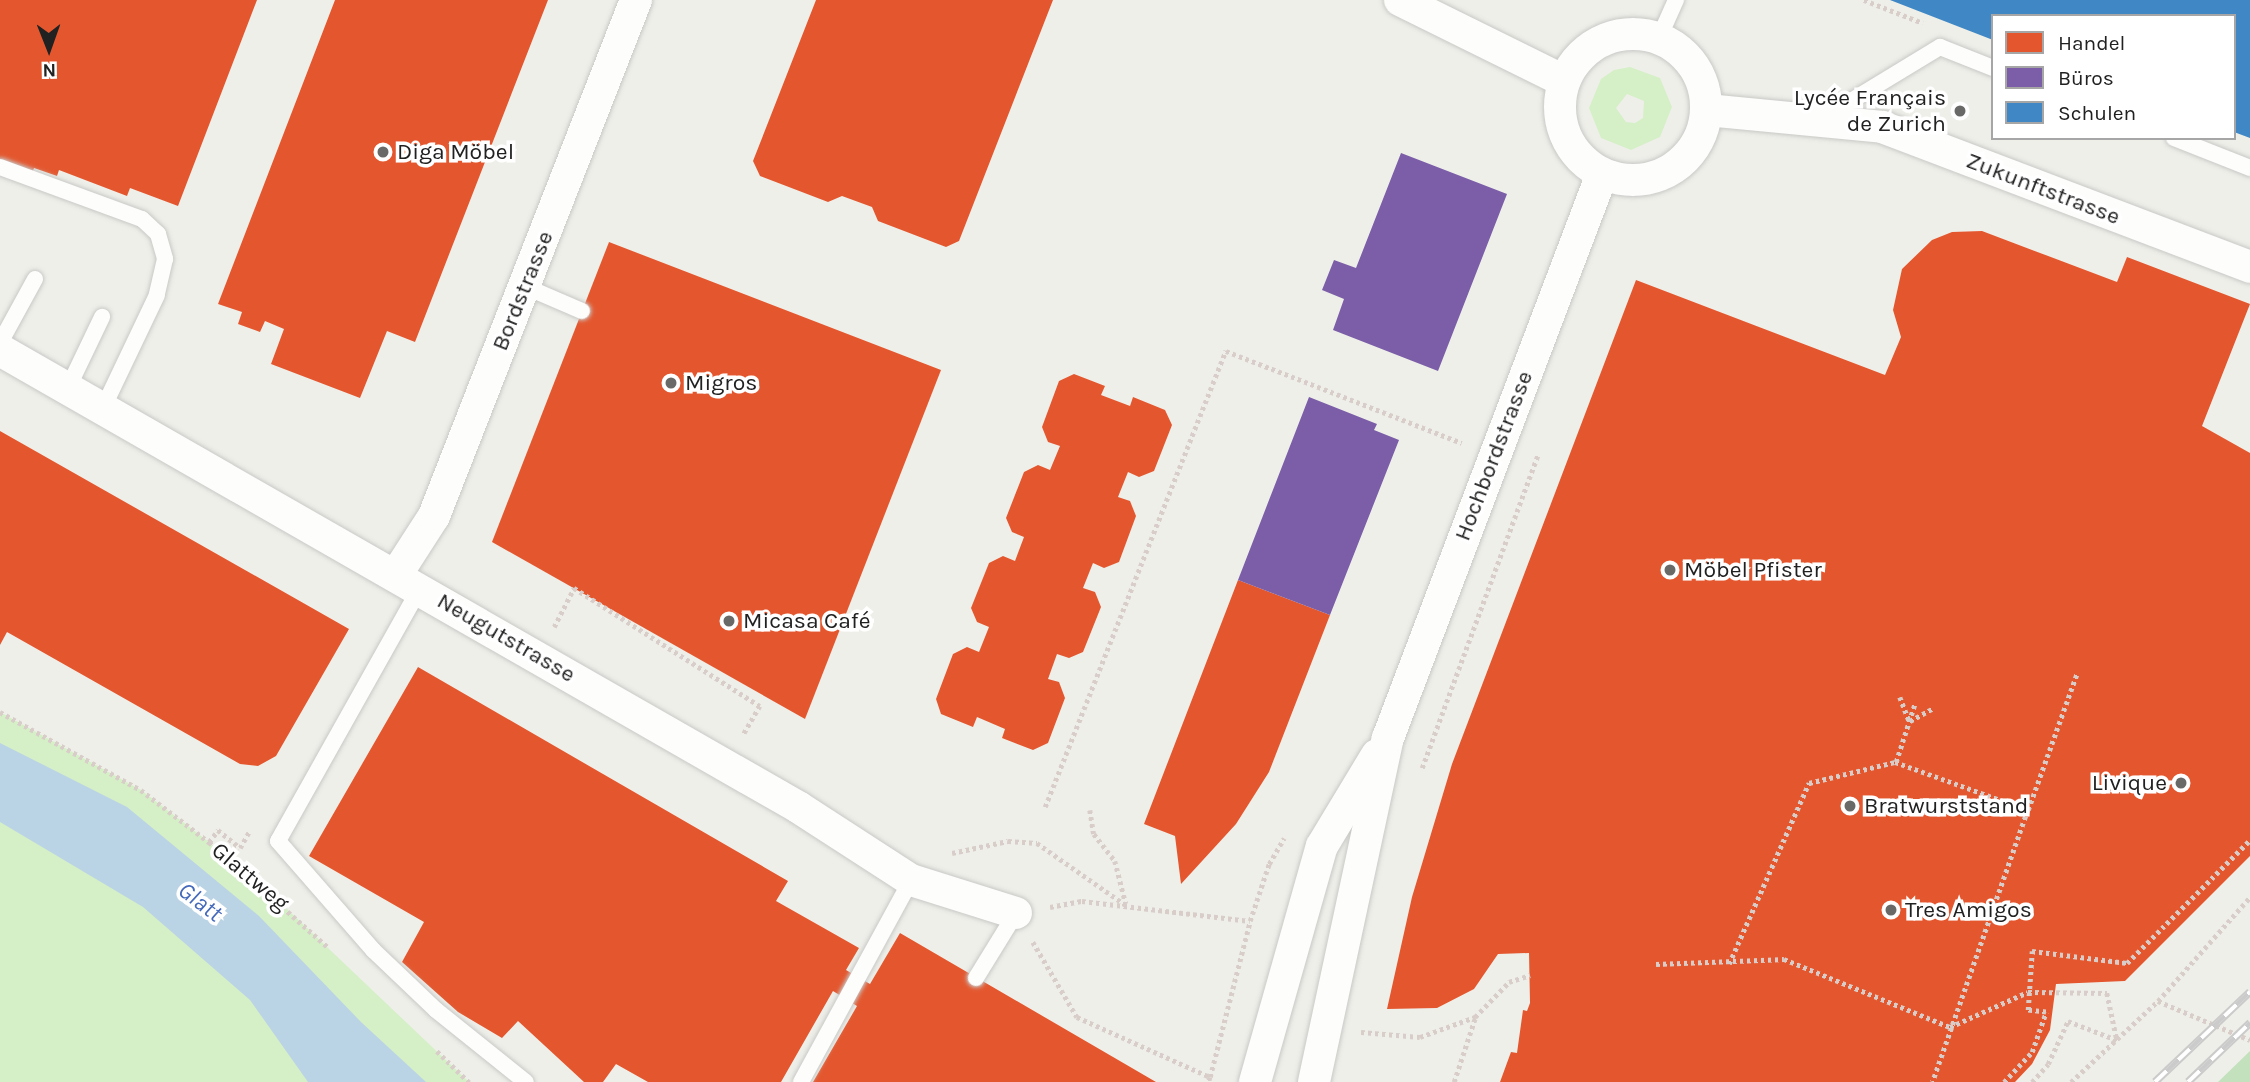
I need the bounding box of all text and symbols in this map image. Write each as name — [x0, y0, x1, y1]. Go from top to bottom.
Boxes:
north arrow — [14, 14, 84, 84]
legend — [1991, 14, 2236, 140]
text: Handel — [2058, 31, 2125, 55]
text: N — [42, 59, 56, 81]
text: Büros — [2058, 66, 2114, 90]
place label: Lycée Français de Zurich — [1794, 84, 1946, 138]
text: Schulen — [2058, 101, 2136, 125]
marker: Lycée Français de Zurich — [1952, 103, 1968, 119]
place label: Diga Möbel — [397, 138, 514, 166]
marker: Diga Möbel — [375, 144, 391, 160]
street label: Zukunftstrasse — [1962, 147, 2124, 231]
street label: Bordstrasse — [487, 227, 559, 355]
street label: Hochbordstrasse — [1449, 367, 1539, 545]
place label: Migros — [685, 369, 757, 397]
marker: Migros — [663, 375, 679, 391]
place label: Möbel Pfister — [1684, 556, 1822, 584]
marker: Möbel Pfister — [1662, 562, 1678, 578]
street label: Neugutstrasse — [432, 587, 580, 689]
place label: Micasa Café — [743, 607, 871, 635]
marker: Micasa Café — [721, 613, 737, 629]
place label: Livique — [2092, 769, 2167, 797]
marker: Livique — [2173, 775, 2189, 791]
place label: Bratwurststand — [1864, 792, 2028, 820]
marker: Bratwurststand — [1842, 798, 1858, 814]
street label: Glattweg — [206, 837, 294, 917]
water label: Glatt — [172, 876, 228, 928]
place label: Tres Amigos — [1905, 896, 2032, 924]
marker: Tres Amigos — [1883, 902, 1899, 918]

